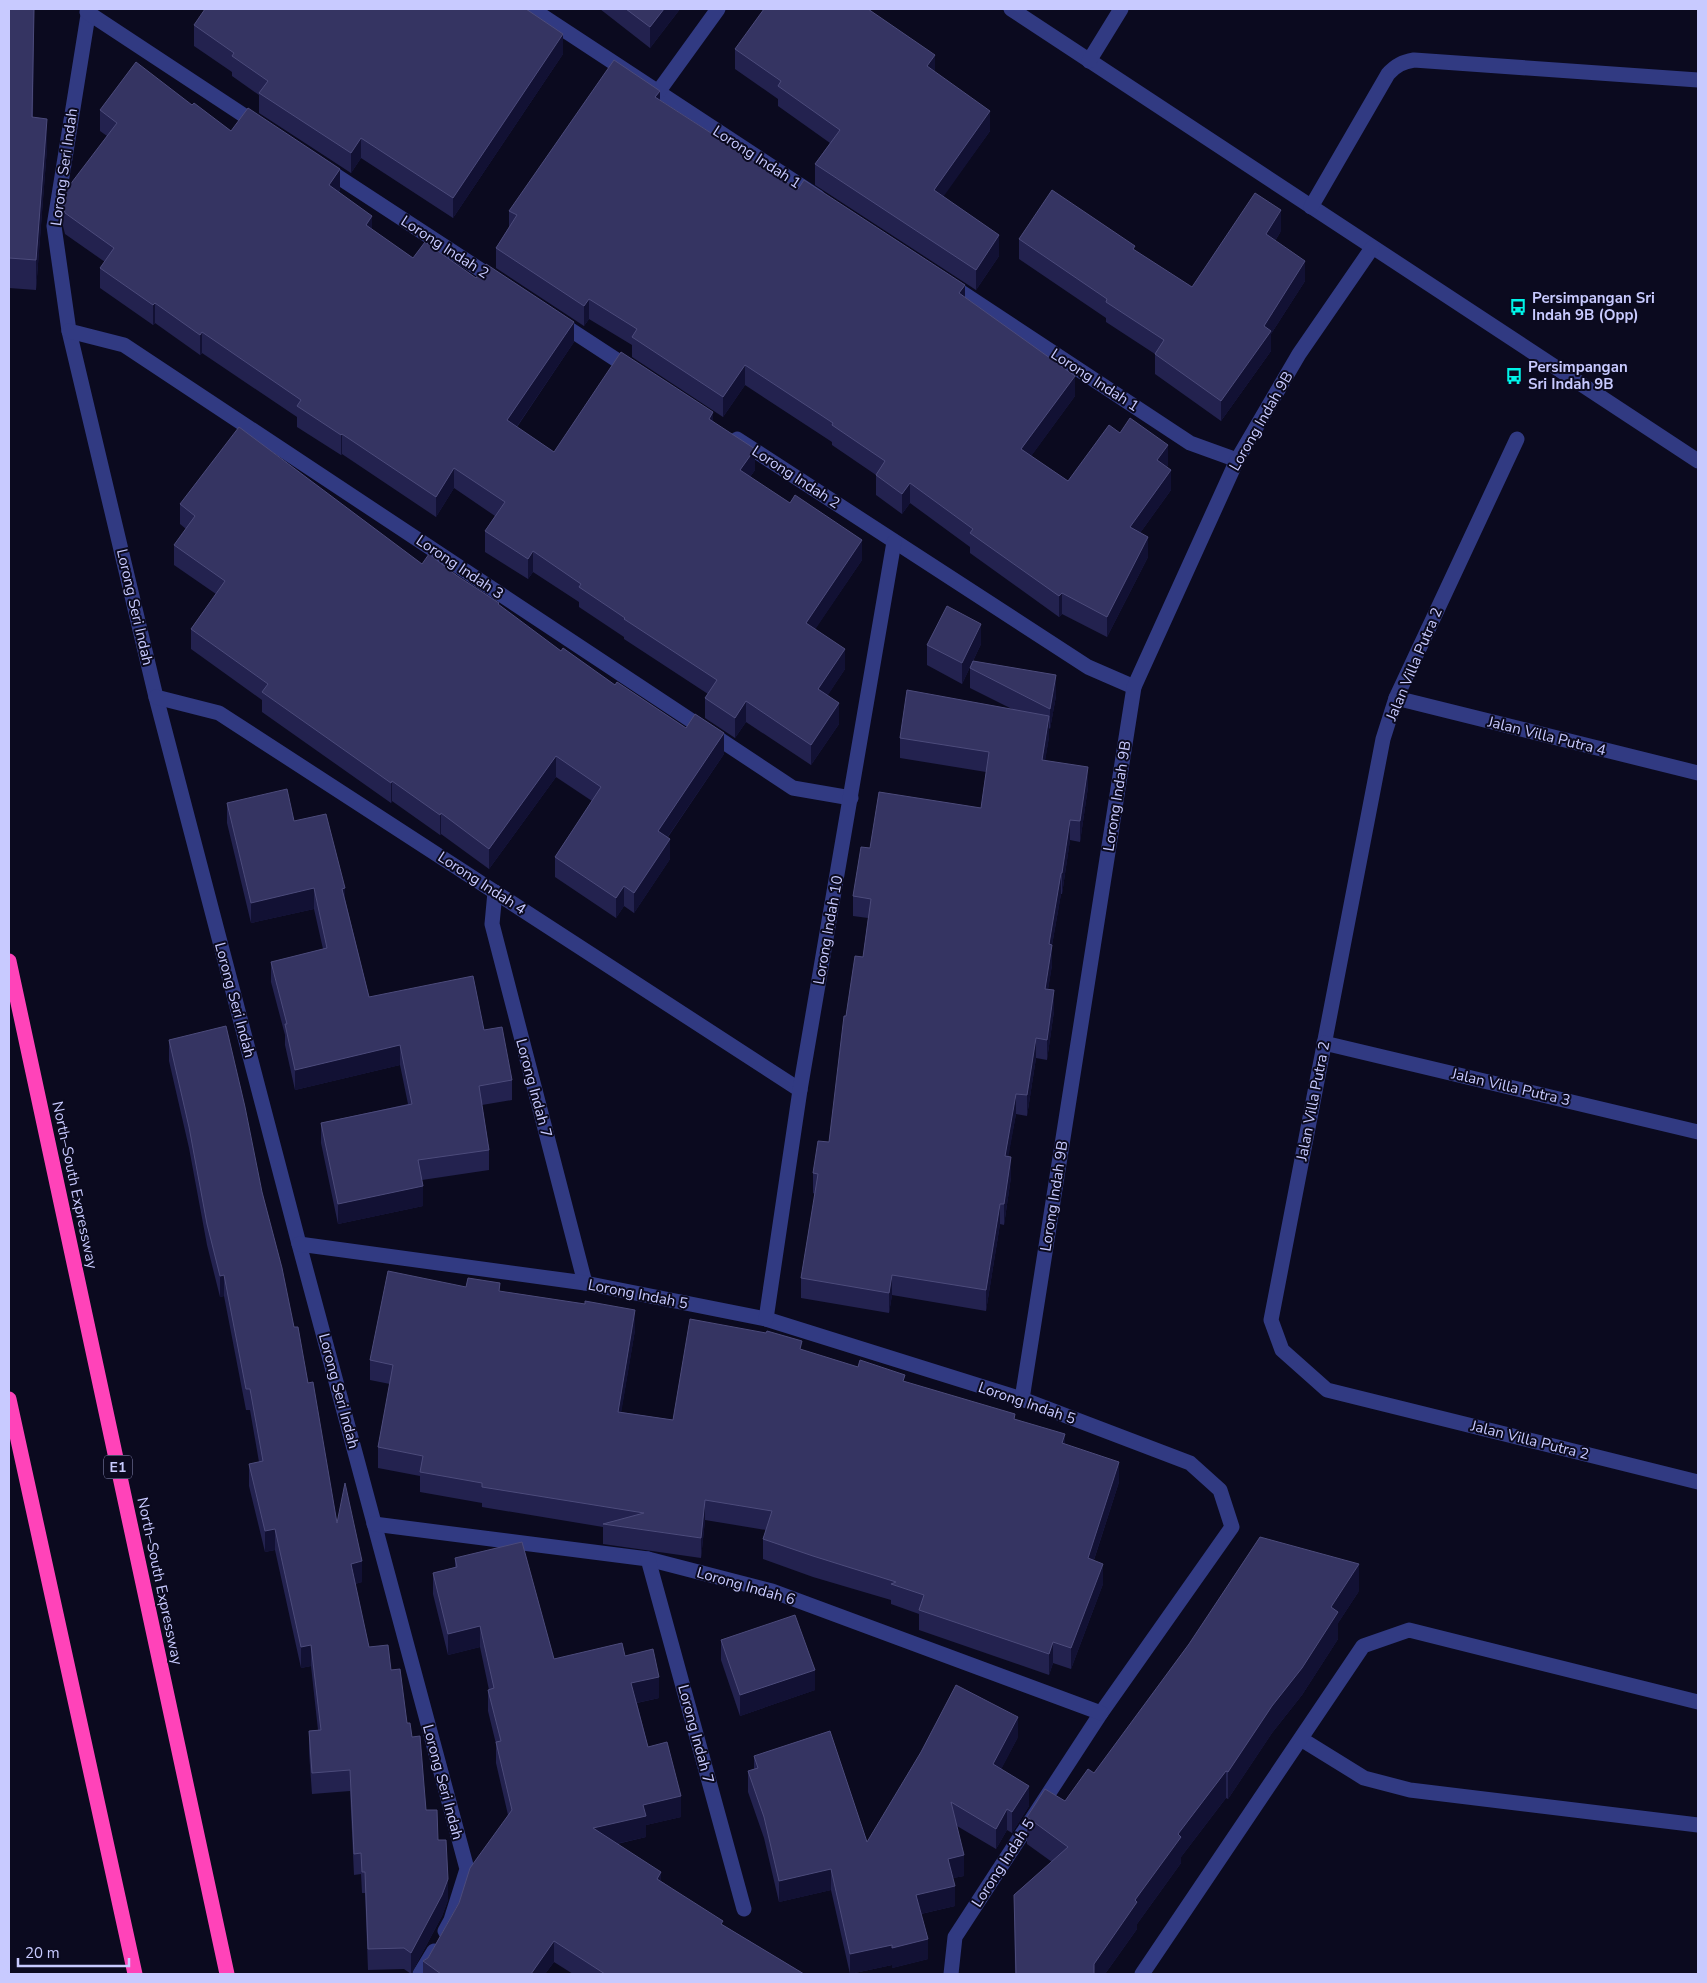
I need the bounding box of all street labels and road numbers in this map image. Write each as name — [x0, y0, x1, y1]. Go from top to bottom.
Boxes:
street label: Lorong Seri Indah — [46, 107, 82, 227]
street label: Lorong Indah 1 — [709, 121, 805, 193]
street label: Lorong Indah 2 — [397, 211, 493, 283]
street label: Lorong Indah 1 — [1047, 344, 1143, 416]
street label: Lorong Indah 9B — [1224, 368, 1298, 474]
street label: Lorong Indah 2 — [748, 441, 844, 513]
street label: Lorong Indah 3 — [412, 530, 508, 604]
street label: Lorong Seri Indah — [112, 547, 158, 667]
street label: Jalan Villa Putra 2 — [1381, 604, 1447, 725]
street label: Jalan Villa Putra 4 — [1485, 711, 1608, 760]
street label: Lorong Indah 9B — [1098, 739, 1136, 853]
street label: Lorong Indah 4 — [434, 847, 530, 919]
street label: Lorong Indah 10 — [809, 874, 847, 986]
street label: Lorong Seri Indah — [210, 940, 260, 1060]
street label: Lorong Indah 7 — [511, 1036, 557, 1140]
street label: Jalan Villa Putra 2 — [1291, 1040, 1334, 1163]
street label: Jalan Villa Putra 3 — [1449, 1063, 1572, 1110]
street label: North–South Expressway — [47, 1099, 103, 1271]
street label: Lorong Indah 9B — [1035, 1139, 1073, 1253]
street label: Lorong Indah 5 — [586, 1274, 690, 1314]
street label: Lorong Seri Indah — [314, 1331, 364, 1451]
street label: Lorong Indah 5 — [976, 1377, 1078, 1429]
street label: Jalan Villa Putra 2 — [1468, 1415, 1591, 1464]
road number: E1 — [104, 1455, 132, 1478]
street label: North–South Expressway — [132, 1495, 188, 1667]
street label: Lorong Indah 6 — [694, 1562, 798, 1610]
street label: Lorong Indah 7 — [673, 1682, 719, 1786]
street label: Lorong Seri Indah — [418, 1722, 468, 1842]
street label: Lorong Indah 5 — [967, 1815, 1039, 1911]

